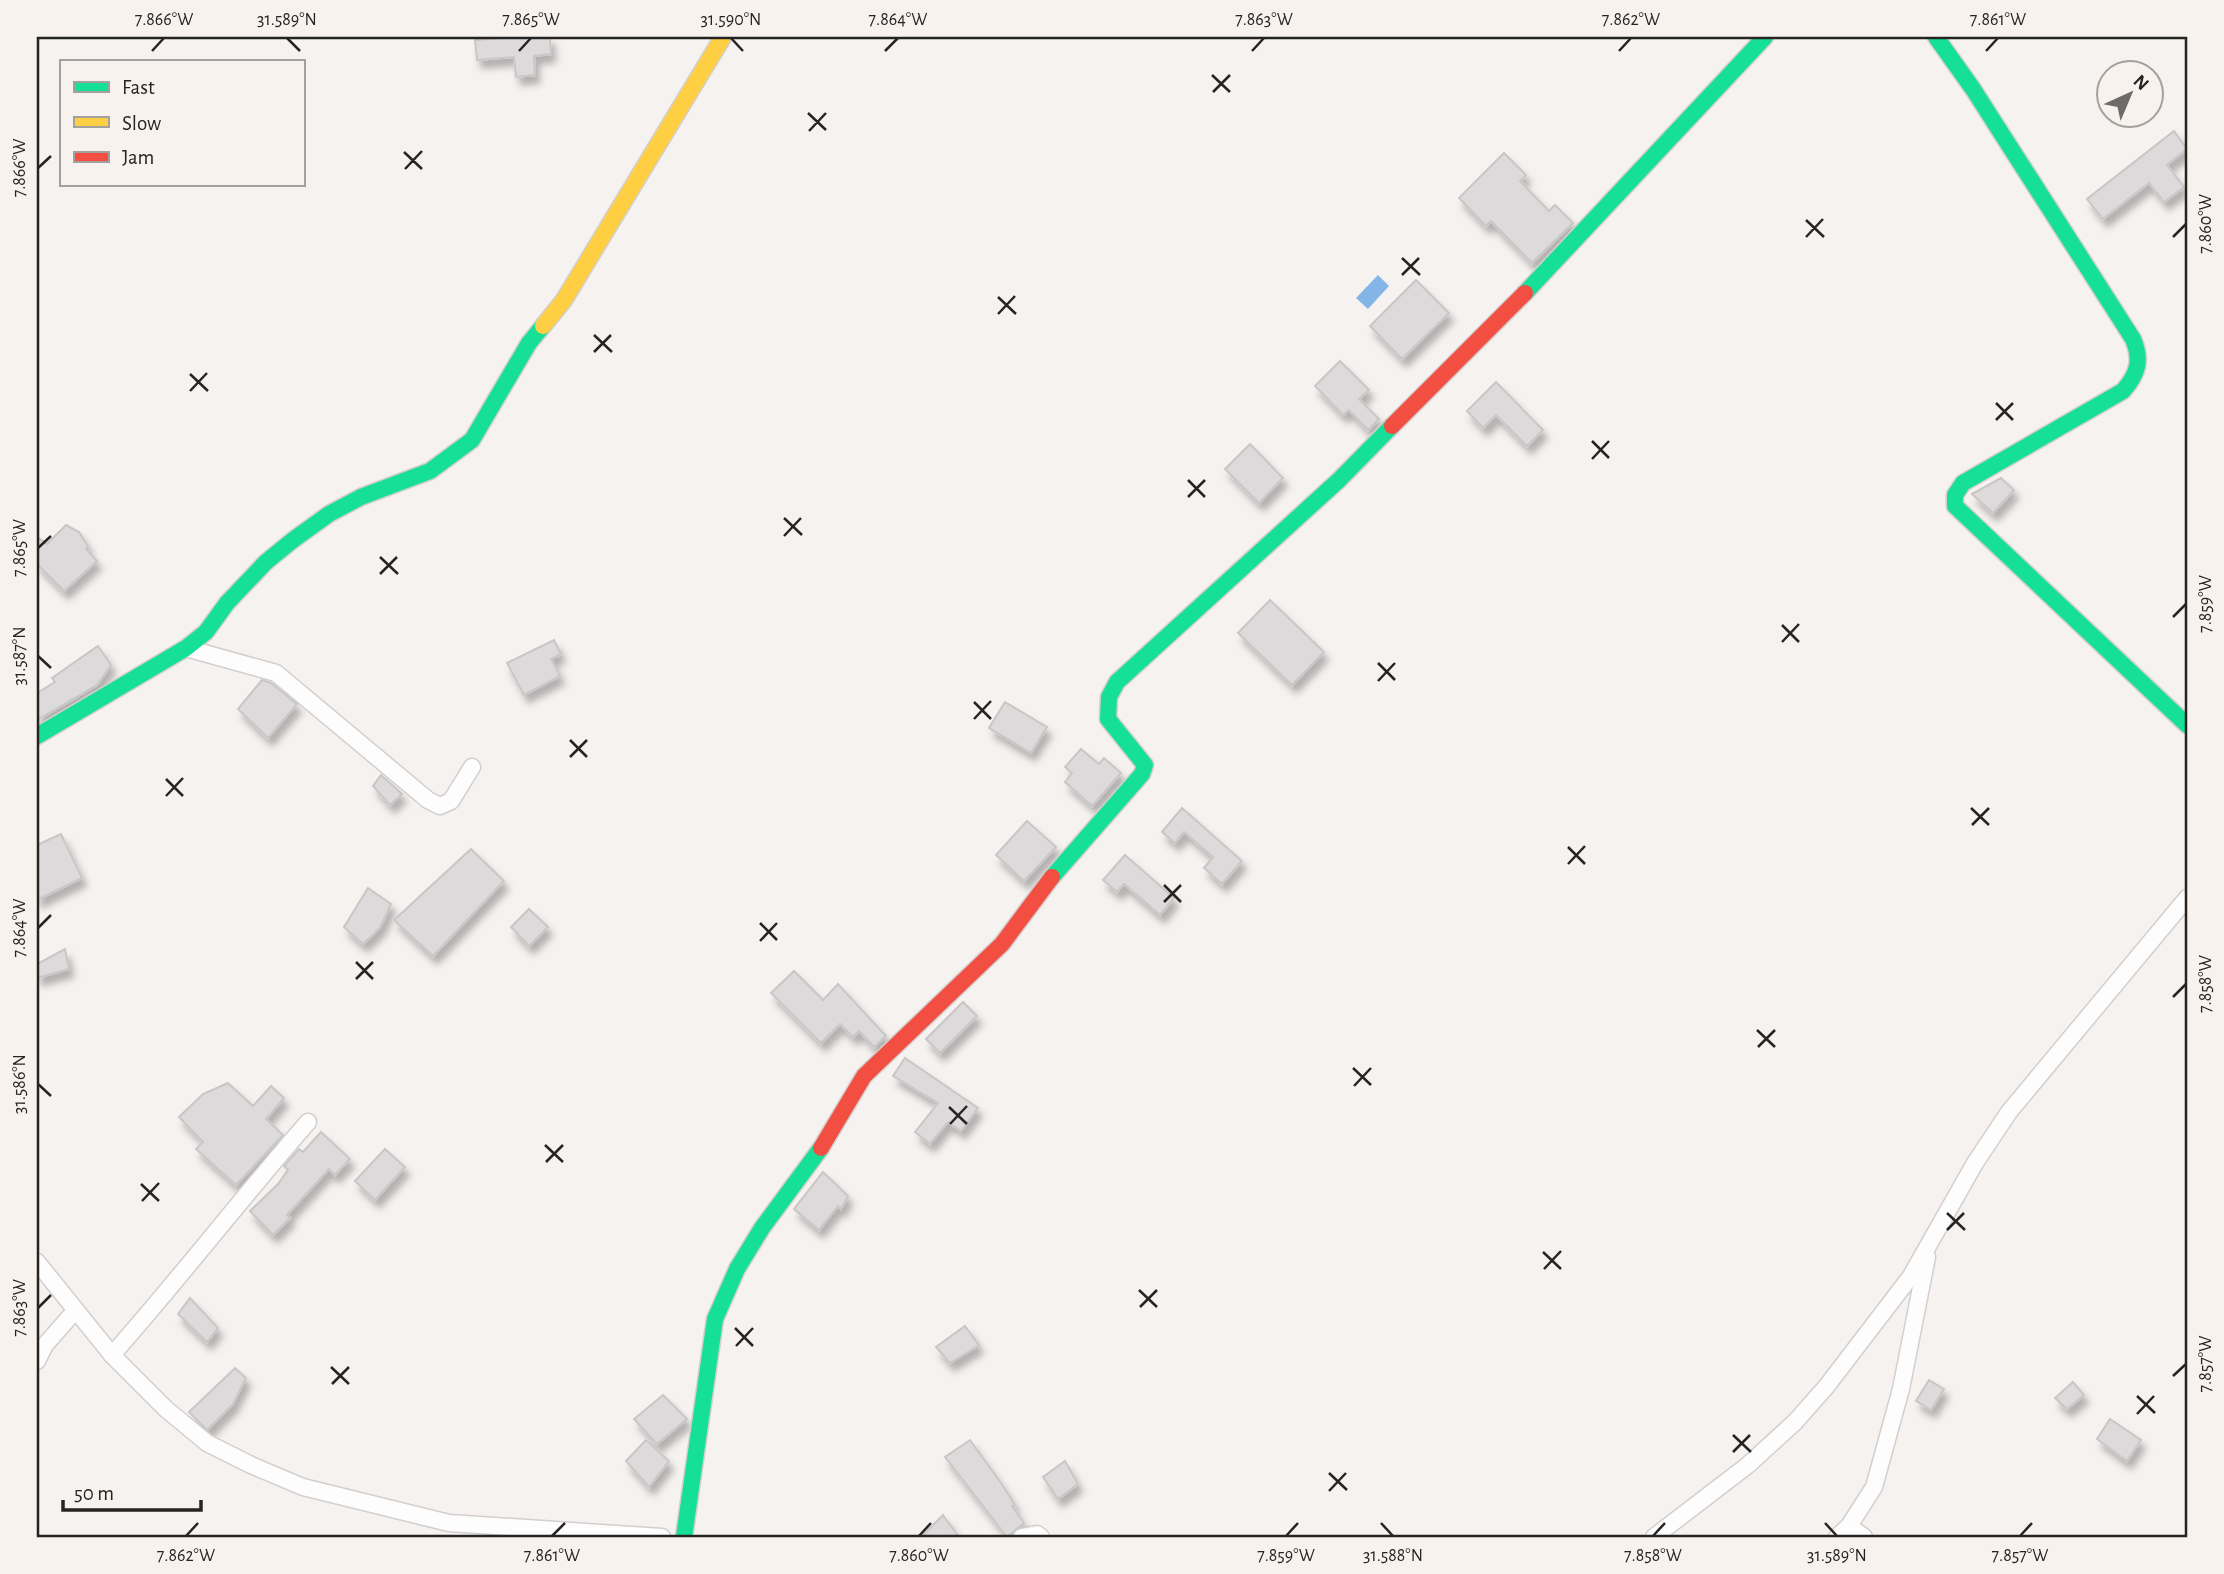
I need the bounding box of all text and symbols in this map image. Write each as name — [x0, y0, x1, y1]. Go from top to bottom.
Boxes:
text: 7.866°W — [135, 11, 193, 29]
text: 31.589°N — [257, 11, 317, 29]
text: 7.865°W — [502, 11, 560, 29]
text: 31.590°N — [701, 11, 761, 29]
text: 7.864°W — [869, 11, 927, 29]
text: 7.863°W — [1235, 11, 1293, 29]
text: 7.862°W — [1602, 11, 1660, 29]
text: 7.861°W — [1970, 11, 2026, 29]
legend — [60, 60, 304, 186]
north arrow — [2094, 60, 2164, 130]
text: N — [2129, 71, 2152, 94]
text: Fast — [122, 77, 155, 98]
text: Slow — [122, 113, 161, 134]
text: 7.866°W — [11, 139, 29, 197]
text: Jam — [122, 147, 154, 168]
text: 7.860°W — [2197, 194, 2215, 254]
text: 7.865°W — [11, 519, 29, 577]
text: 7.859°W — [2197, 575, 2215, 633]
text: 31.587°N — [11, 627, 29, 685]
text: 7.864°W — [11, 899, 29, 957]
text: 7.858°W — [2197, 955, 2215, 1013]
text: 31.586°N — [11, 1054, 29, 1114]
text: 7.863°W — [11, 1279, 29, 1337]
text: 7.857°W — [2197, 1336, 2215, 1392]
scale bar — [63, 1469, 201, 1513]
text: 50 m — [74, 1483, 114, 1504]
text: 7.862°W — [157, 1547, 215, 1565]
text: 7.861°W — [524, 1547, 580, 1565]
text: 7.860°W — [889, 1547, 949, 1565]
text: 7.859°W — [1257, 1547, 1315, 1565]
text: 31.588°N — [1363, 1547, 1423, 1565]
text: 7.858°W — [1624, 1547, 1682, 1565]
text: 31.589°N — [1807, 1547, 1867, 1565]
text: 7.857°W — [1992, 1547, 2048, 1565]

